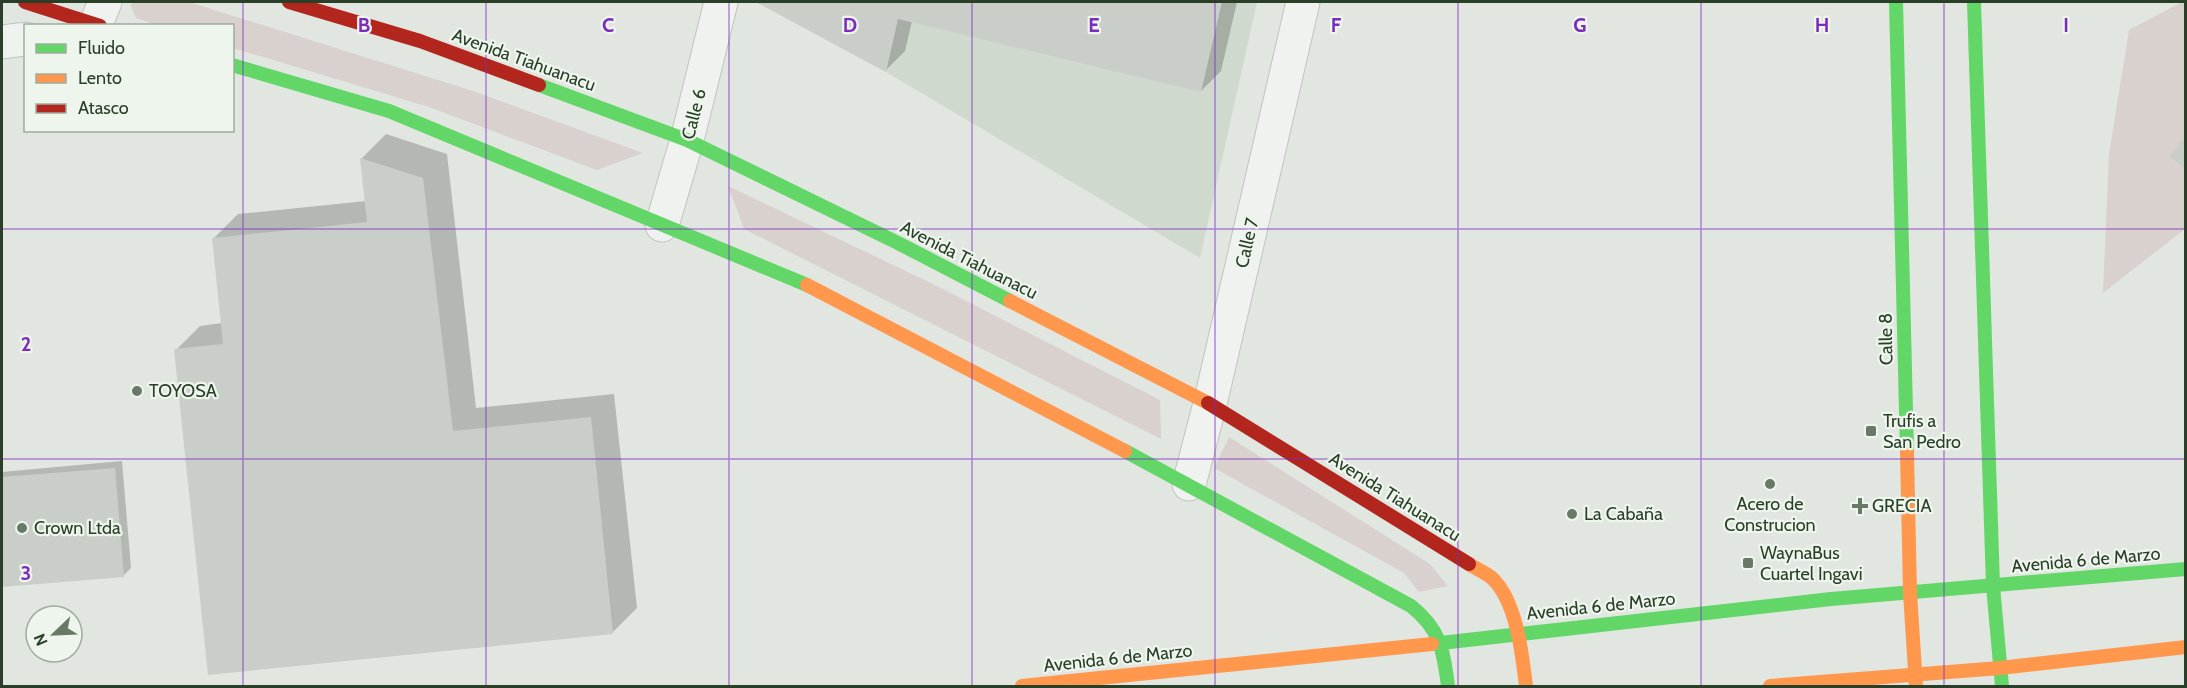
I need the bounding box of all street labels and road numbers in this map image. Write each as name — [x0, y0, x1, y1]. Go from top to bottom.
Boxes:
street label: Avenida Tiahuanacu — [449, 24, 599, 96]
street label: Calle 6 — [677, 86, 711, 142]
street label: Avenida Tiahuanacu — [897, 216, 1041, 304]
street label: Calle 7 — [1231, 216, 1263, 270]
street label: Calle 8 — [1875, 313, 1897, 365]
street label: Avenida Tiahuanacu — [1325, 448, 1465, 546]
street label: Avenida 6 de Marzo — [2011, 543, 2162, 577]
street label: Avenida 6 de Marzo — [1526, 587, 1677, 625]
street label: Avenida 6 de Marzo — [1043, 639, 1194, 677]

